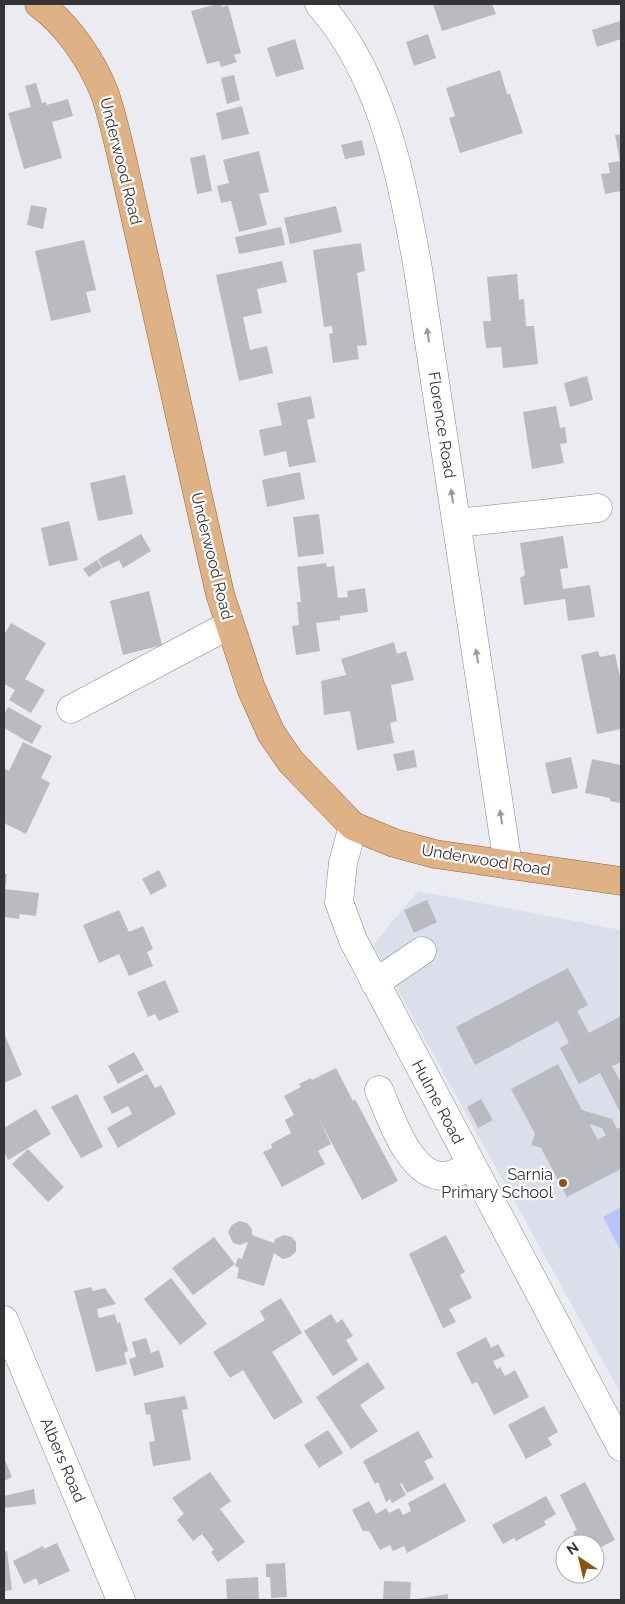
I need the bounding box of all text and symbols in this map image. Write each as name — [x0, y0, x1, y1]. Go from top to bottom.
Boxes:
street label: Underwood Road — [96, 95, 146, 227]
one-way arrow — [424, 327, 432, 343]
street label: Florence Road — [424, 370, 460, 480]
one-way arrow — [448, 487, 456, 503]
street label: Underwood Road — [187, 490, 237, 622]
one-way arrow — [472, 648, 480, 664]
one-way arrow — [497, 809, 505, 825]
street label: Underwood Road — [420, 840, 552, 880]
street label: Hulme Road — [408, 1057, 468, 1147]
place label: Sarnia Primary School — [441, 1165, 554, 1202]
marker: Sarnia Primary School — [557, 1177, 569, 1189]
street label: Albers Road — [37, 1415, 89, 1505]
north arrow — [555, 1534, 605, 1584]
text: N — [564, 1539, 582, 1558]

